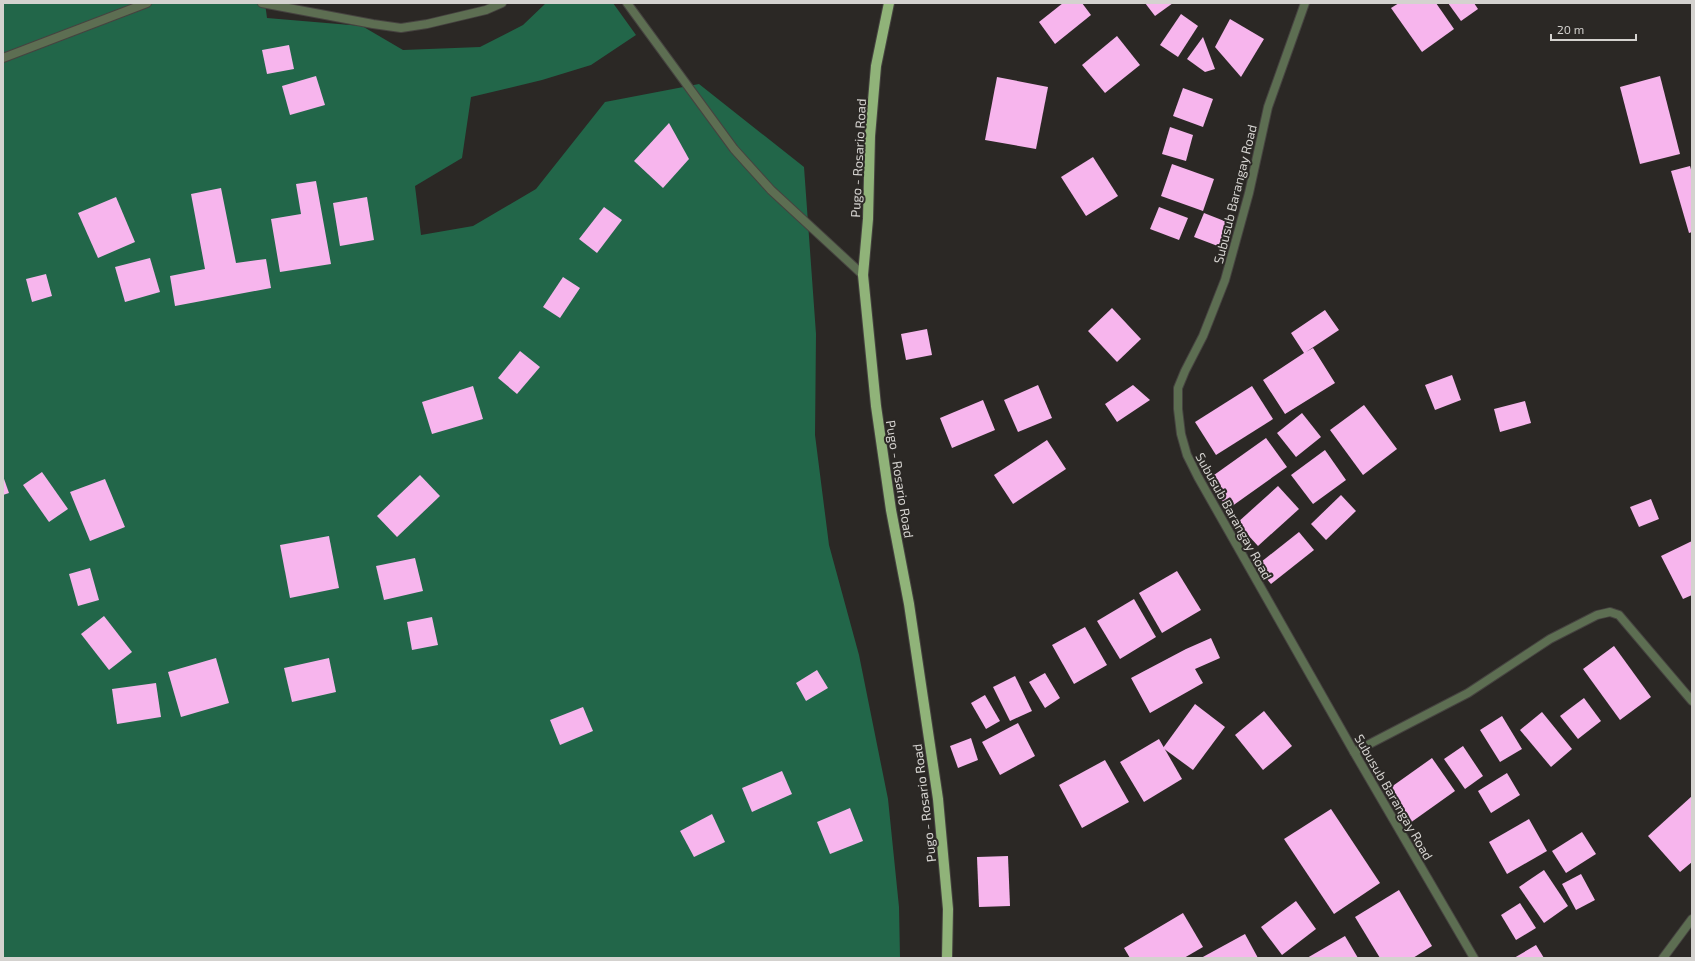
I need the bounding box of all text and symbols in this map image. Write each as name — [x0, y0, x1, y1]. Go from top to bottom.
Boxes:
scale bar — [1551, 16, 1636, 42]
text: 20 m — [1557, 22, 1584, 36]
street label: Pugo - Rosario Road — [847, 98, 869, 218]
street label: Subusub Barangay Road — [1210, 123, 1260, 265]
street label: Pugo - Rosario Road — [883, 419, 917, 539]
street label: Subusub Barangay Road — [1192, 450, 1276, 582]
street label: Subusub Barangay Road — [1351, 731, 1437, 863]
street label: Pugo - Rosario Road — [909, 743, 939, 863]

